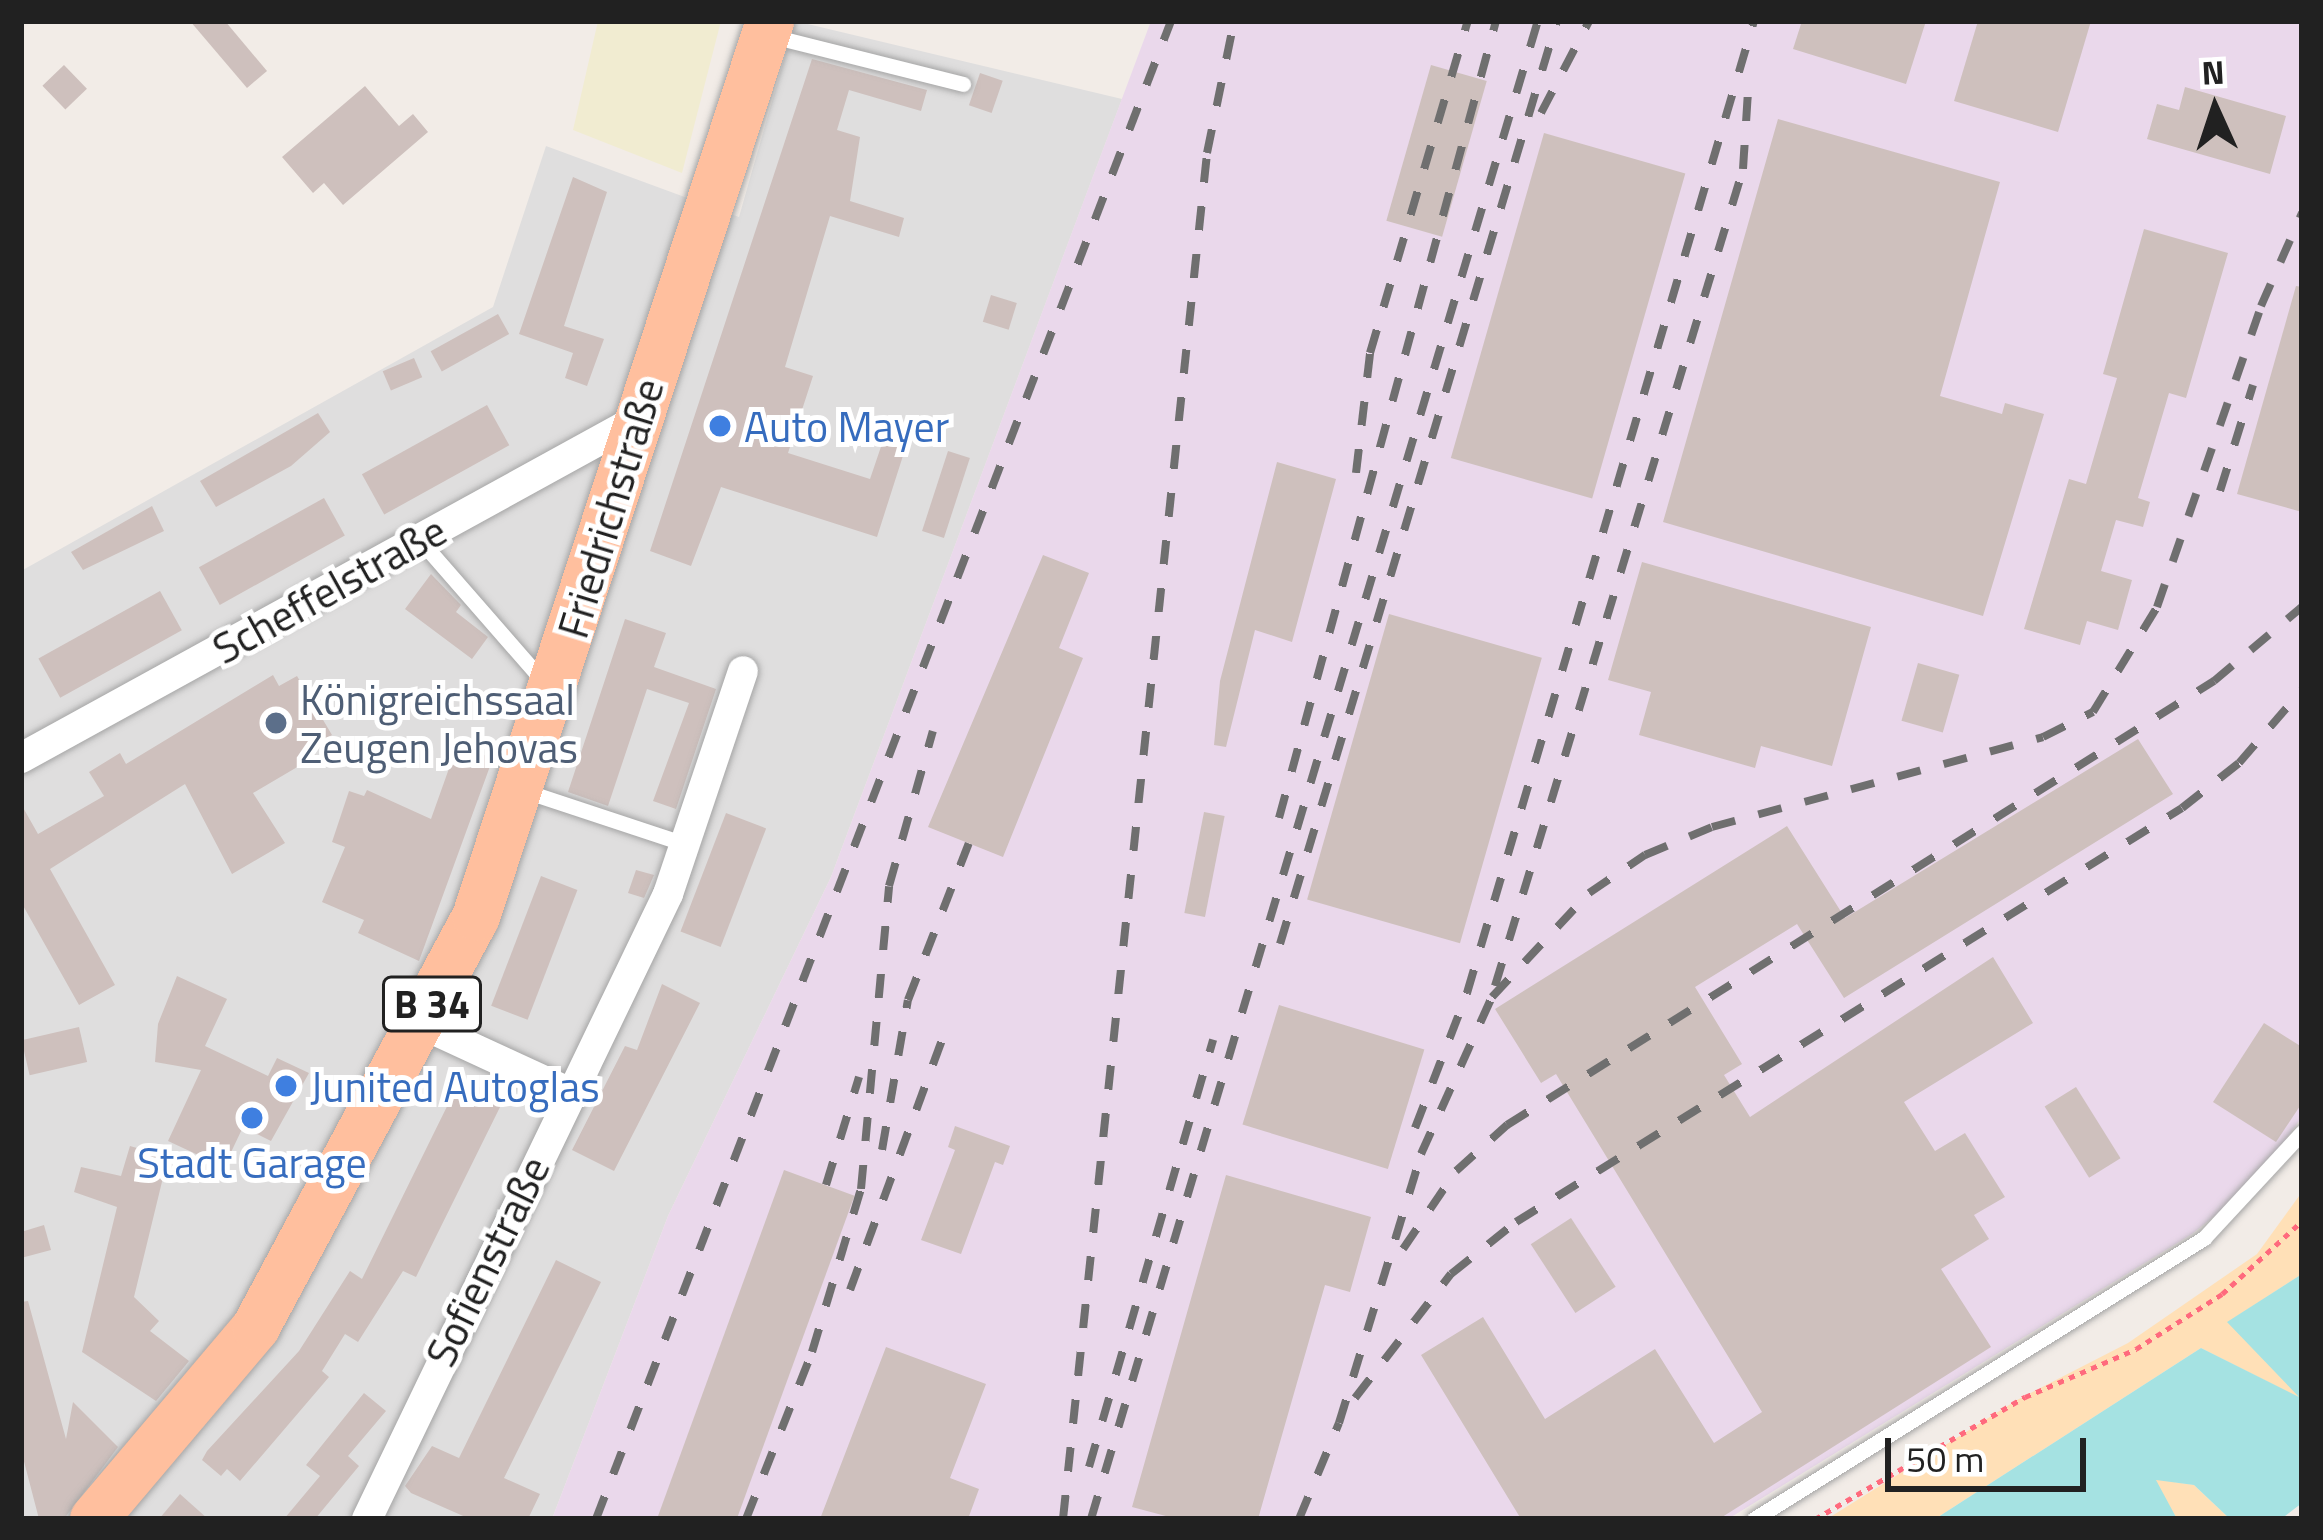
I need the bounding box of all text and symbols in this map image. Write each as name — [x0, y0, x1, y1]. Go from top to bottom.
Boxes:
text: N — [2200, 46, 2226, 98]
north arrow — [2155, 48, 2275, 168]
street label: Friedrichstraße — [547, 372, 673, 644]
place label: Auto Mayer — [744, 401, 949, 451]
marker: Auto Mayer — [707, 413, 733, 439]
street label: Scheffelstraße — [204, 504, 454, 674]
place label: Königreichssaal Zeugen Jehovas — [300, 674, 578, 772]
marker: Königreichssaal Zeugen Jehovas — [263, 710, 289, 736]
road number: B 34 — [381, 971, 483, 1037]
place label: Junited Autoglas — [310, 1061, 600, 1111]
marker: Junited Autoglas — [273, 1073, 299, 1099]
marker: Stadt Garage — [239, 1105, 265, 1131]
place label: Stadt Garage — [137, 1137, 367, 1187]
street label: Sofienstraße — [415, 1148, 559, 1374]
scale bar — [1891, 1414, 2092, 1488]
text: 50 m — [1906, 1431, 1984, 1486]

